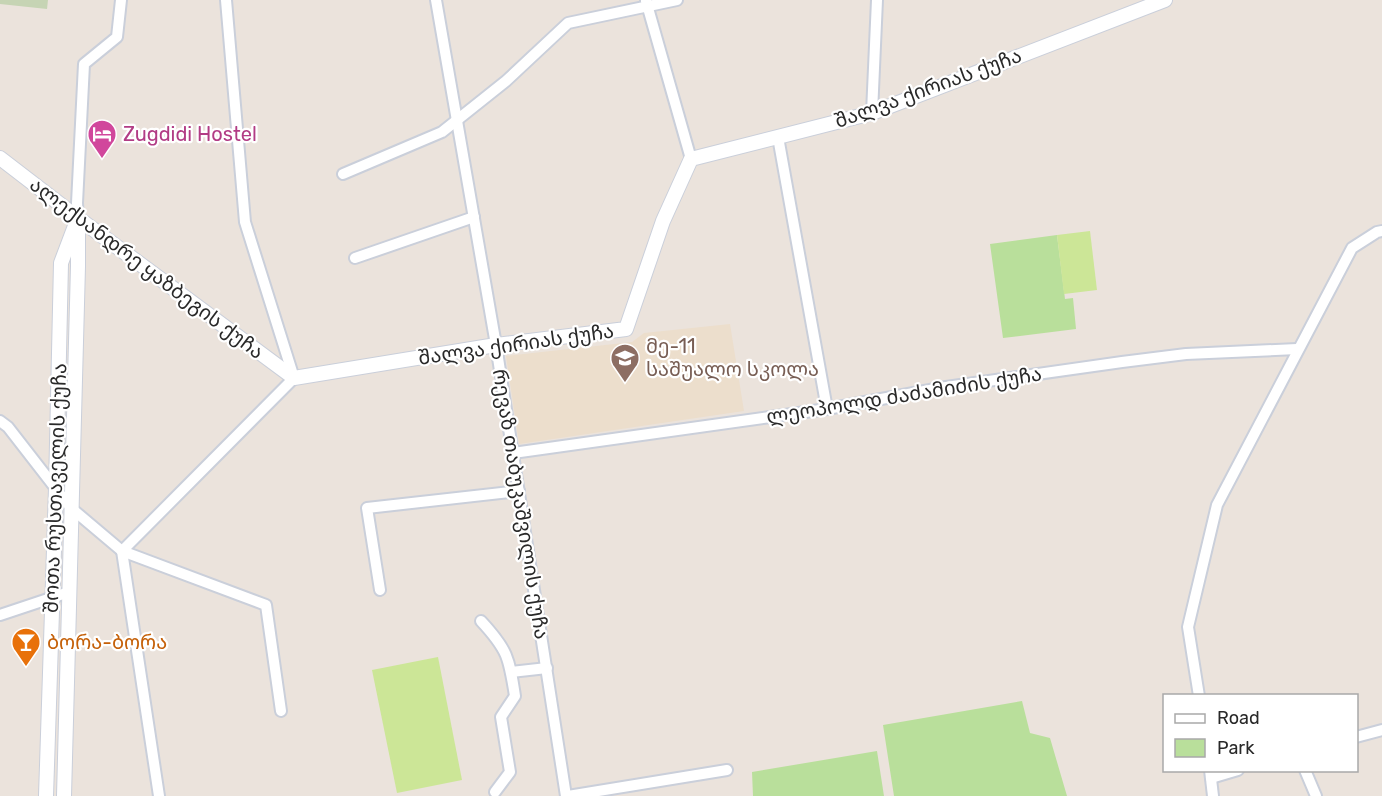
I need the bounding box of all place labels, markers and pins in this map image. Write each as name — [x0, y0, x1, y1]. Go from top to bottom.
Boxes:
hotel icon: Zugdidi Hostel — [86, 118, 118, 160]
place label: Zugdidi Hostel — [123, 122, 257, 146]
place label: მე-11 საშუალო სკოლა — [646, 334, 819, 382]
school or university icon: მე-11 საშუალო სკოლა — [609, 342, 641, 384]
bar icon: ბორა-ბორა — [10, 626, 42, 668]
place label: ბორა-ბორა — [47, 630, 167, 654]

